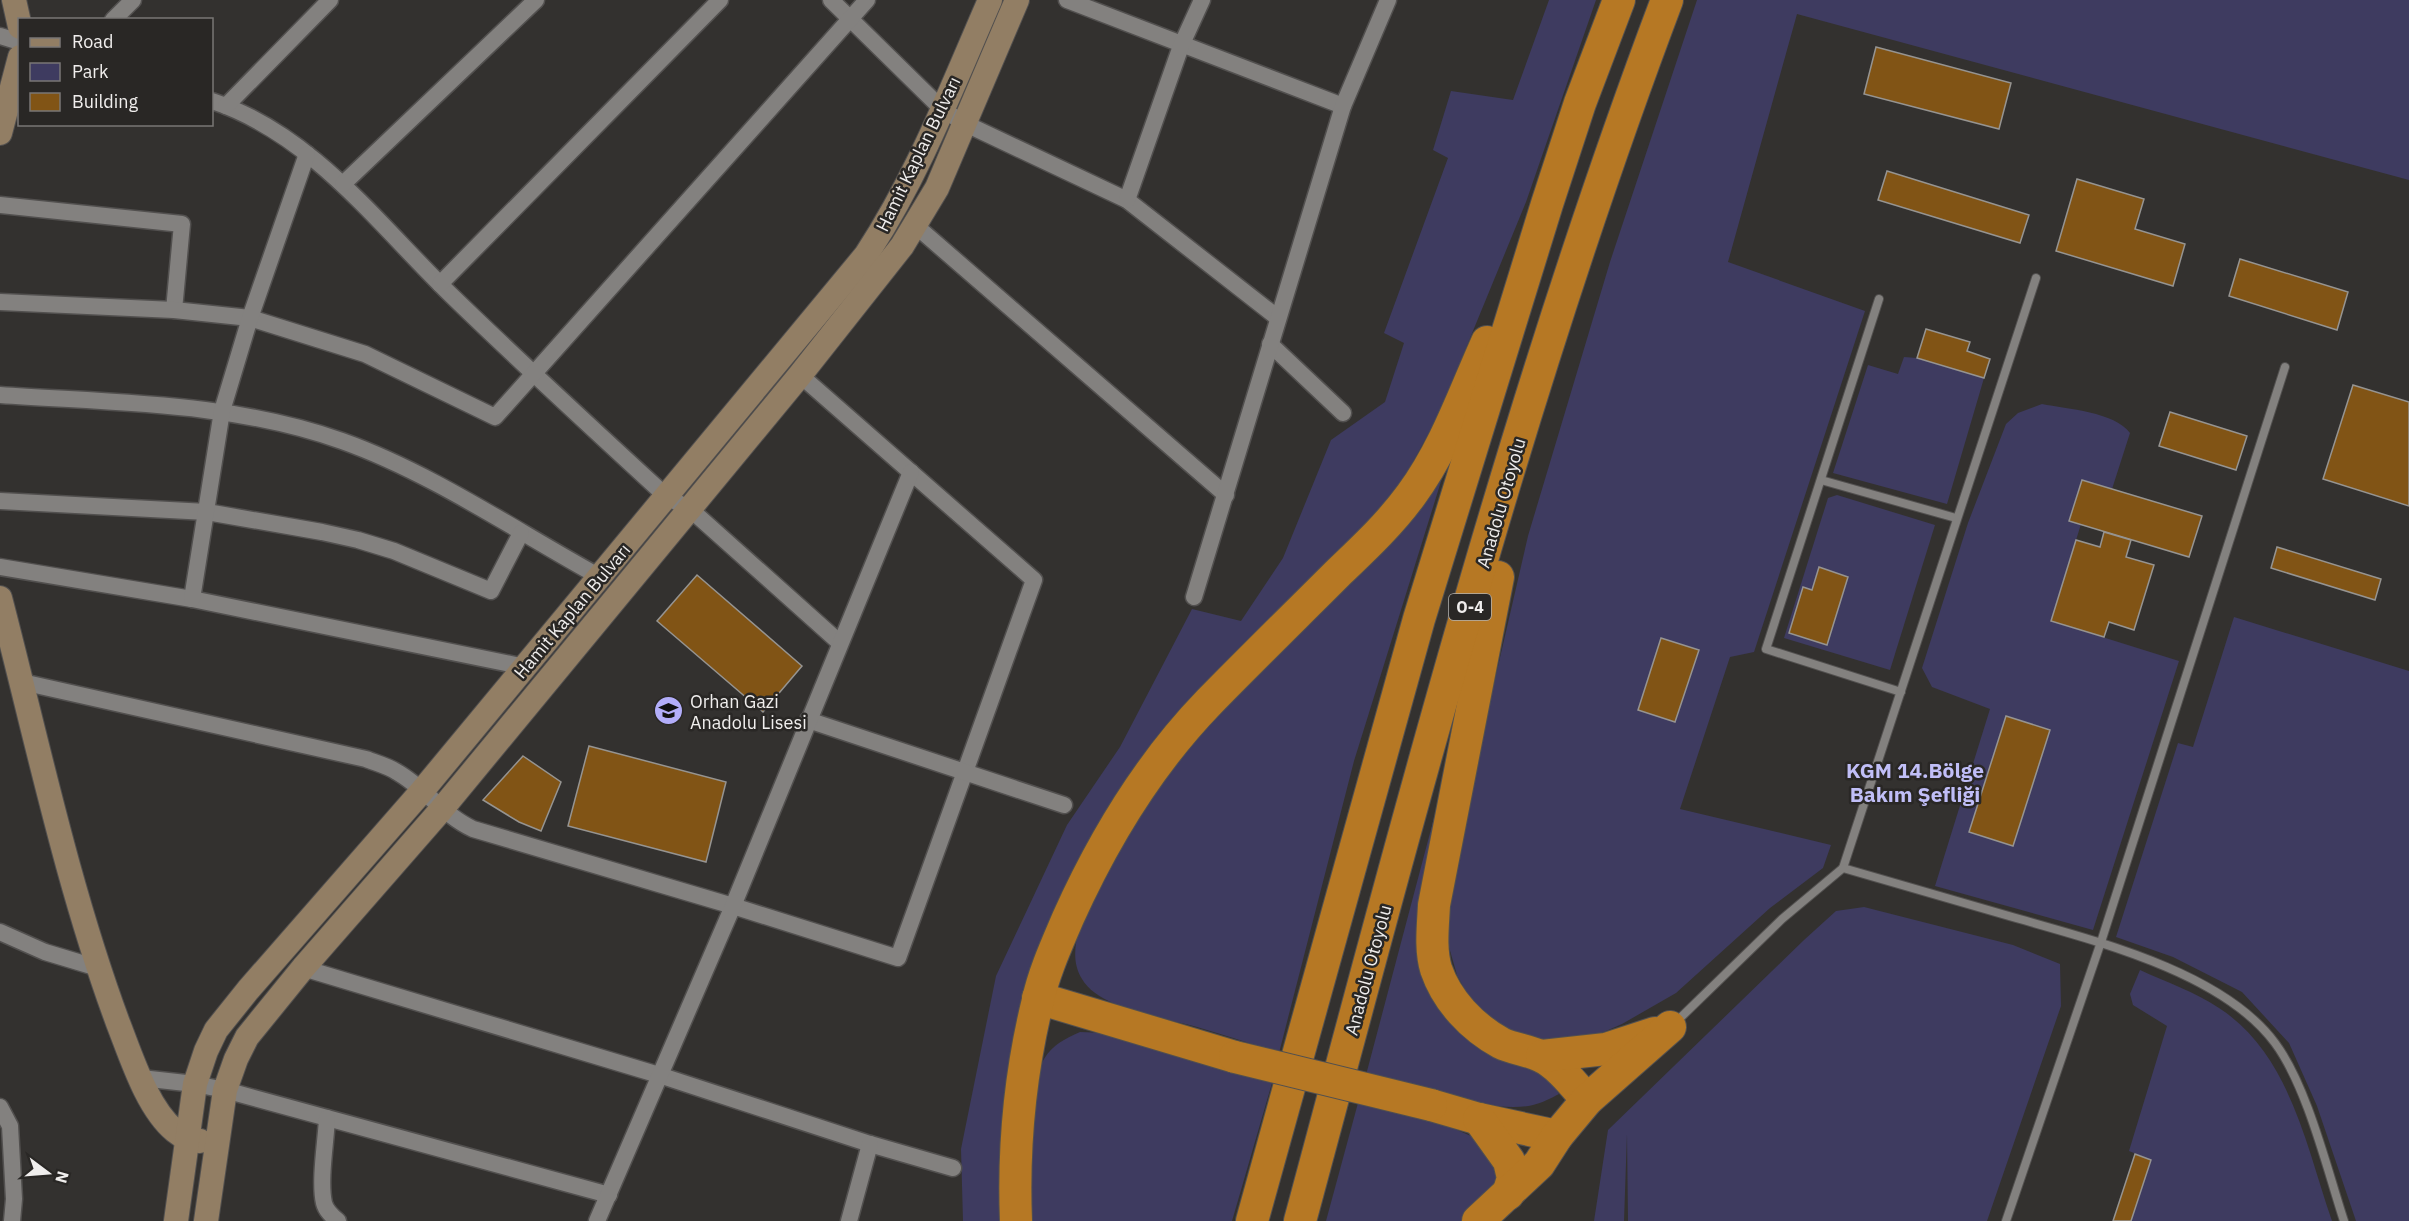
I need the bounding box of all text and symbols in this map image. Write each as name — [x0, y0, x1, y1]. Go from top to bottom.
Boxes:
legend — [18, 18, 213, 126]
text: Road — [72, 30, 113, 53]
text: Park — [72, 60, 109, 83]
street label: Hamit Kaplan Bulvarı — [871, 73, 965, 235]
text: Building — [72, 90, 139, 113]
street label: Anadolu Otoyolu — [1471, 435, 1531, 571]
street label: Hamit Kaplan Bulvarı — [509, 539, 635, 683]
road number: O-4 — [1449, 594, 1491, 620]
place label: Orhan Gazi Anadolu Lisesi — [690, 690, 807, 734]
school or university icon: Orhan Gazi Anadolu Lisesi — [653, 695, 685, 727]
district label: KGM 14.Bölge Bakım Şefliği — [1846, 756, 1984, 808]
street label: Anadolu Otoyolu — [1340, 902, 1396, 1038]
north arrow — [18, 1143, 78, 1203]
text: N — [51, 1169, 74, 1185]

